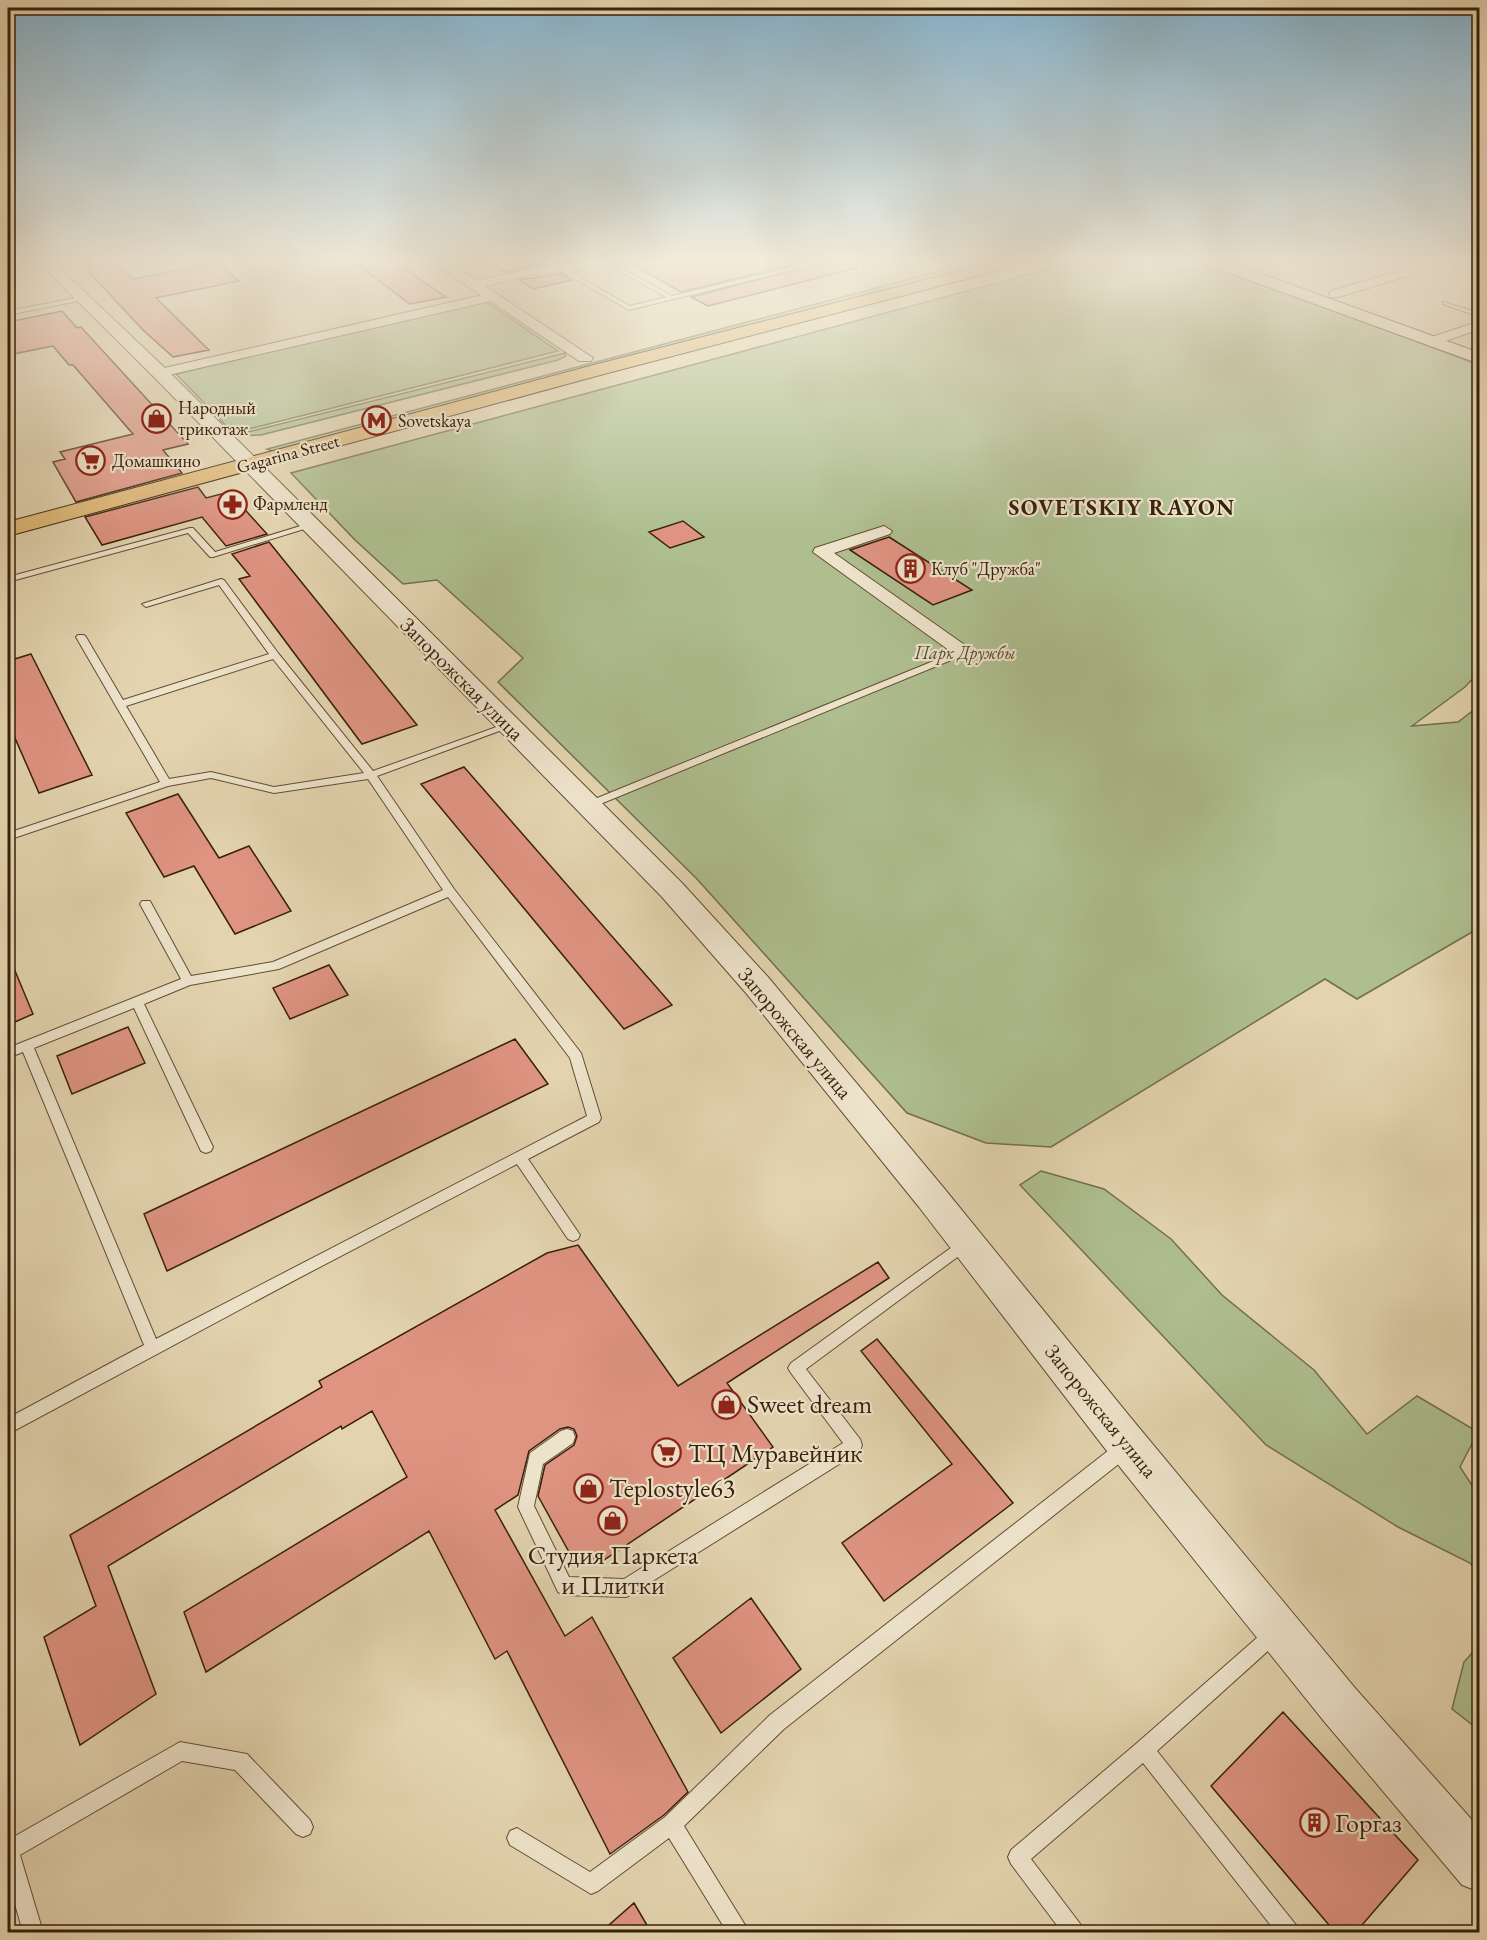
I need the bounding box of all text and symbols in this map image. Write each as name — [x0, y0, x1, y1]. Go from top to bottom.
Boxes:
place label: Народный трикотаж — [178, 396, 256, 440]
shop icon: Народный трикотаж — [141, 402, 173, 434]
metro station icon: Sovetskaya — [361, 405, 393, 437]
place label: Sovetskaya — [398, 409, 472, 432]
street label: Gagarina Street — [234, 429, 342, 478]
supermarket icon: Домашкино — [75, 445, 107, 477]
place label: Домашкино — [112, 449, 201, 472]
pharmacy icon: Фармленд — [216, 488, 248, 520]
place label: Фармленд — [253, 492, 328, 515]
district label: SOVETSKIY RAYON — [1008, 493, 1236, 522]
building icon: Клуб "Дружба" — [894, 553, 926, 585]
place label: Клуб "Дружба" — [931, 557, 1041, 580]
street label: Запорожская улица — [395, 611, 530, 747]
park label: Парк Дружбы — [914, 641, 1015, 665]
street label: Запорожская улица — [732, 961, 859, 1105]
street label: Запорожская улица — [1039, 1338, 1164, 1483]
place label: Sweet dream — [747, 1387, 872, 1421]
shop icon: Sweet dream — [710, 1388, 742, 1420]
place label: ТЦ Муравейник — [688, 1436, 863, 1470]
supermarket icon: ТЦ Муравейник — [651, 1437, 683, 1469]
place label: Teplostyle63 — [609, 1471, 735, 1505]
shop icon: Teplostyle63 — [572, 1472, 604, 1504]
shop icon: Студия Паркета и Плитки — [597, 1505, 629, 1537]
place label: Студия Паркета и Плитки — [528, 1538, 699, 1602]
place label: Горгаз — [1335, 1806, 1402, 1840]
building icon: Горгаз — [1298, 1807, 1330, 1839]

